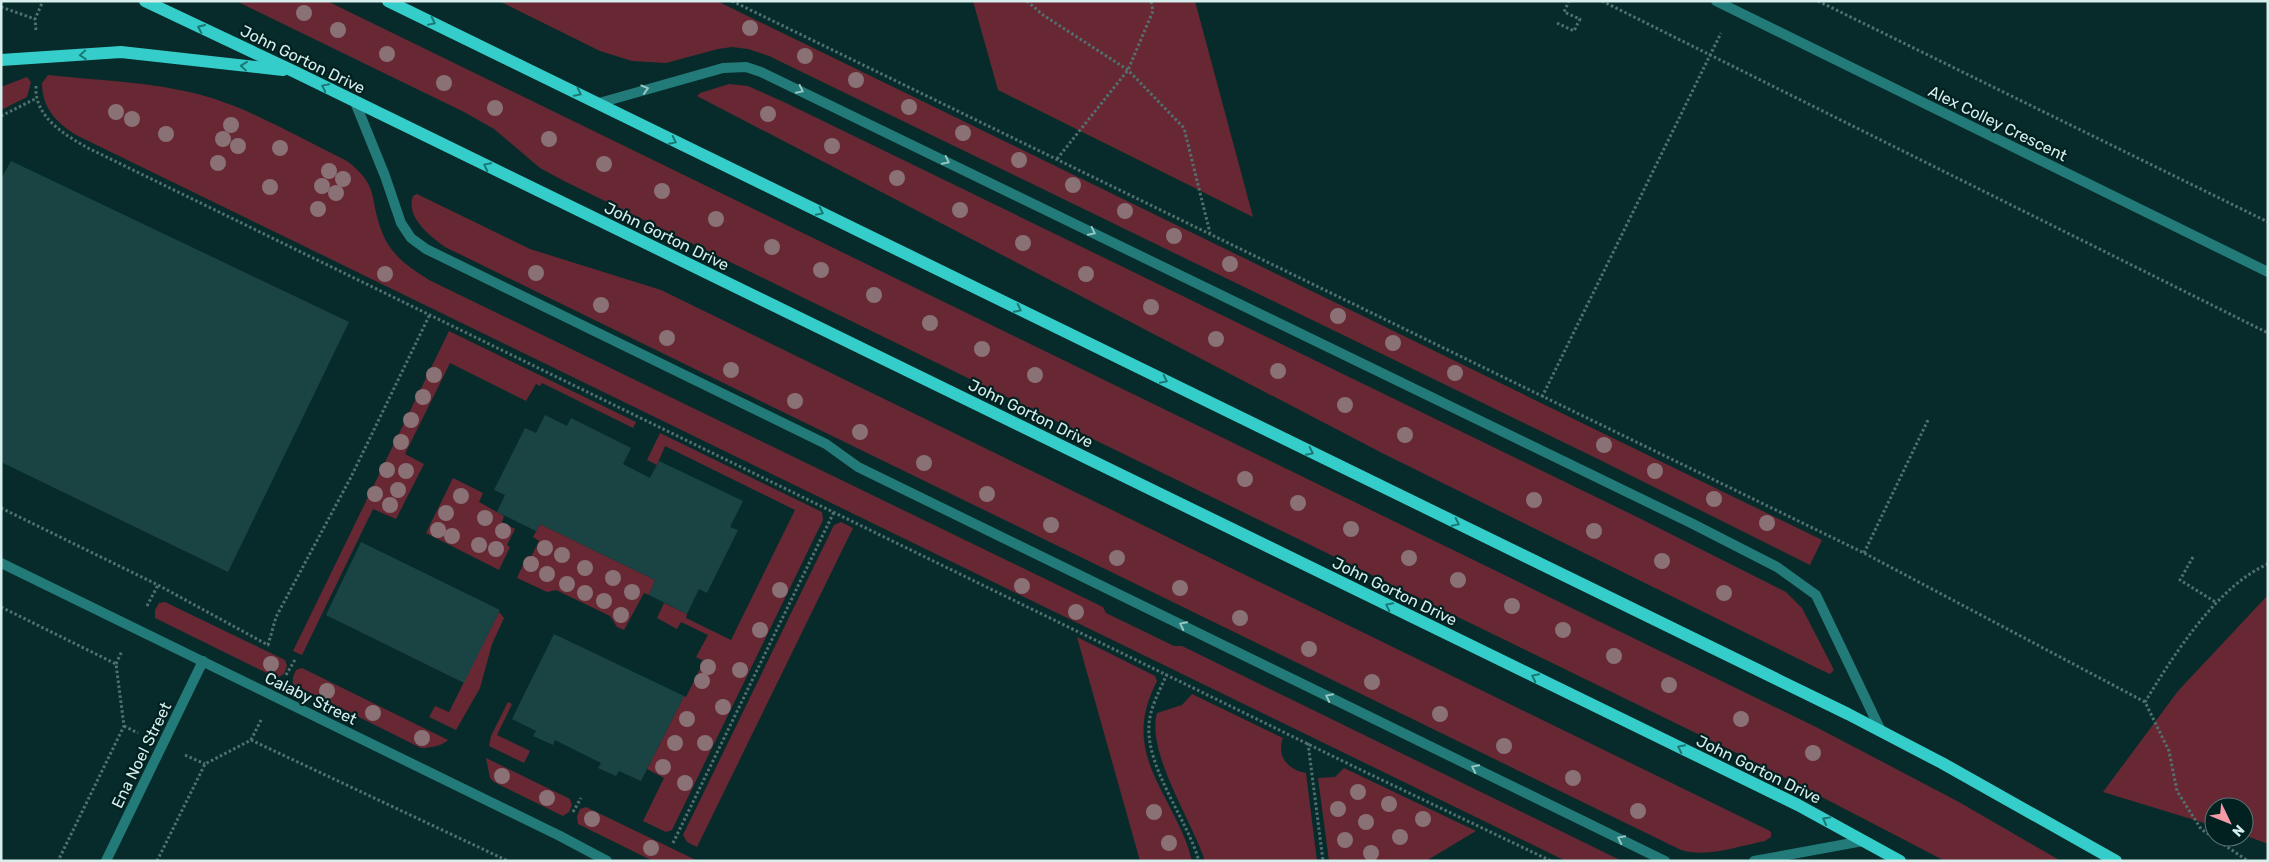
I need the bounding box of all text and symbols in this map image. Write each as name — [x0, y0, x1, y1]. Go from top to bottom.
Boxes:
one-way arrow — [426, 16, 435, 26]
street label: John Gorton Drive — [237, 21, 368, 98]
one-way arrow — [197, 24, 206, 34]
one-way arrow — [78, 49, 86, 60]
one-way arrow — [240, 61, 248, 72]
street label: Alex Colley Crescent — [1925, 82, 2070, 165]
one-way arrow — [321, 83, 330, 93]
one-way arrow — [795, 84, 804, 95]
one-way arrow — [641, 85, 649, 95]
one-way arrow — [573, 87, 582, 98]
one-way arrow — [668, 135, 677, 145]
one-way arrow — [941, 155, 950, 165]
one-way arrow — [483, 162, 492, 172]
street label: John Gorton Drive — [601, 198, 732, 275]
one-way arrow — [814, 206, 823, 216]
one-way arrow — [1087, 226, 1096, 236]
one-way arrow — [1013, 303, 1022, 313]
one-way arrow — [1159, 374, 1168, 384]
street label: John Gorton Drive — [965, 375, 1096, 452]
one-way arrow — [1305, 445, 1314, 456]
one-way arrow — [1451, 517, 1460, 527]
street label: John Gorton Drive — [1329, 553, 1460, 630]
one-way arrow — [1385, 601, 1394, 612]
one-way arrow — [1179, 621, 1188, 632]
street label: Calaby Street — [262, 668, 360, 729]
one-way arrow — [1531, 673, 1540, 683]
one-way arrow — [1325, 693, 1334, 703]
street label: Ena Noel Street — [108, 699, 175, 811]
street label: John Gorton Drive — [1693, 731, 1824, 808]
one-way arrow — [1677, 744, 1686, 754]
one-way arrow — [1471, 764, 1480, 775]
north arrow — [2204, 797, 2254, 847]
one-way arrow — [1823, 817, 1832, 827]
text: N — [2228, 821, 2248, 840]
one-way arrow — [1617, 835, 1626, 846]

